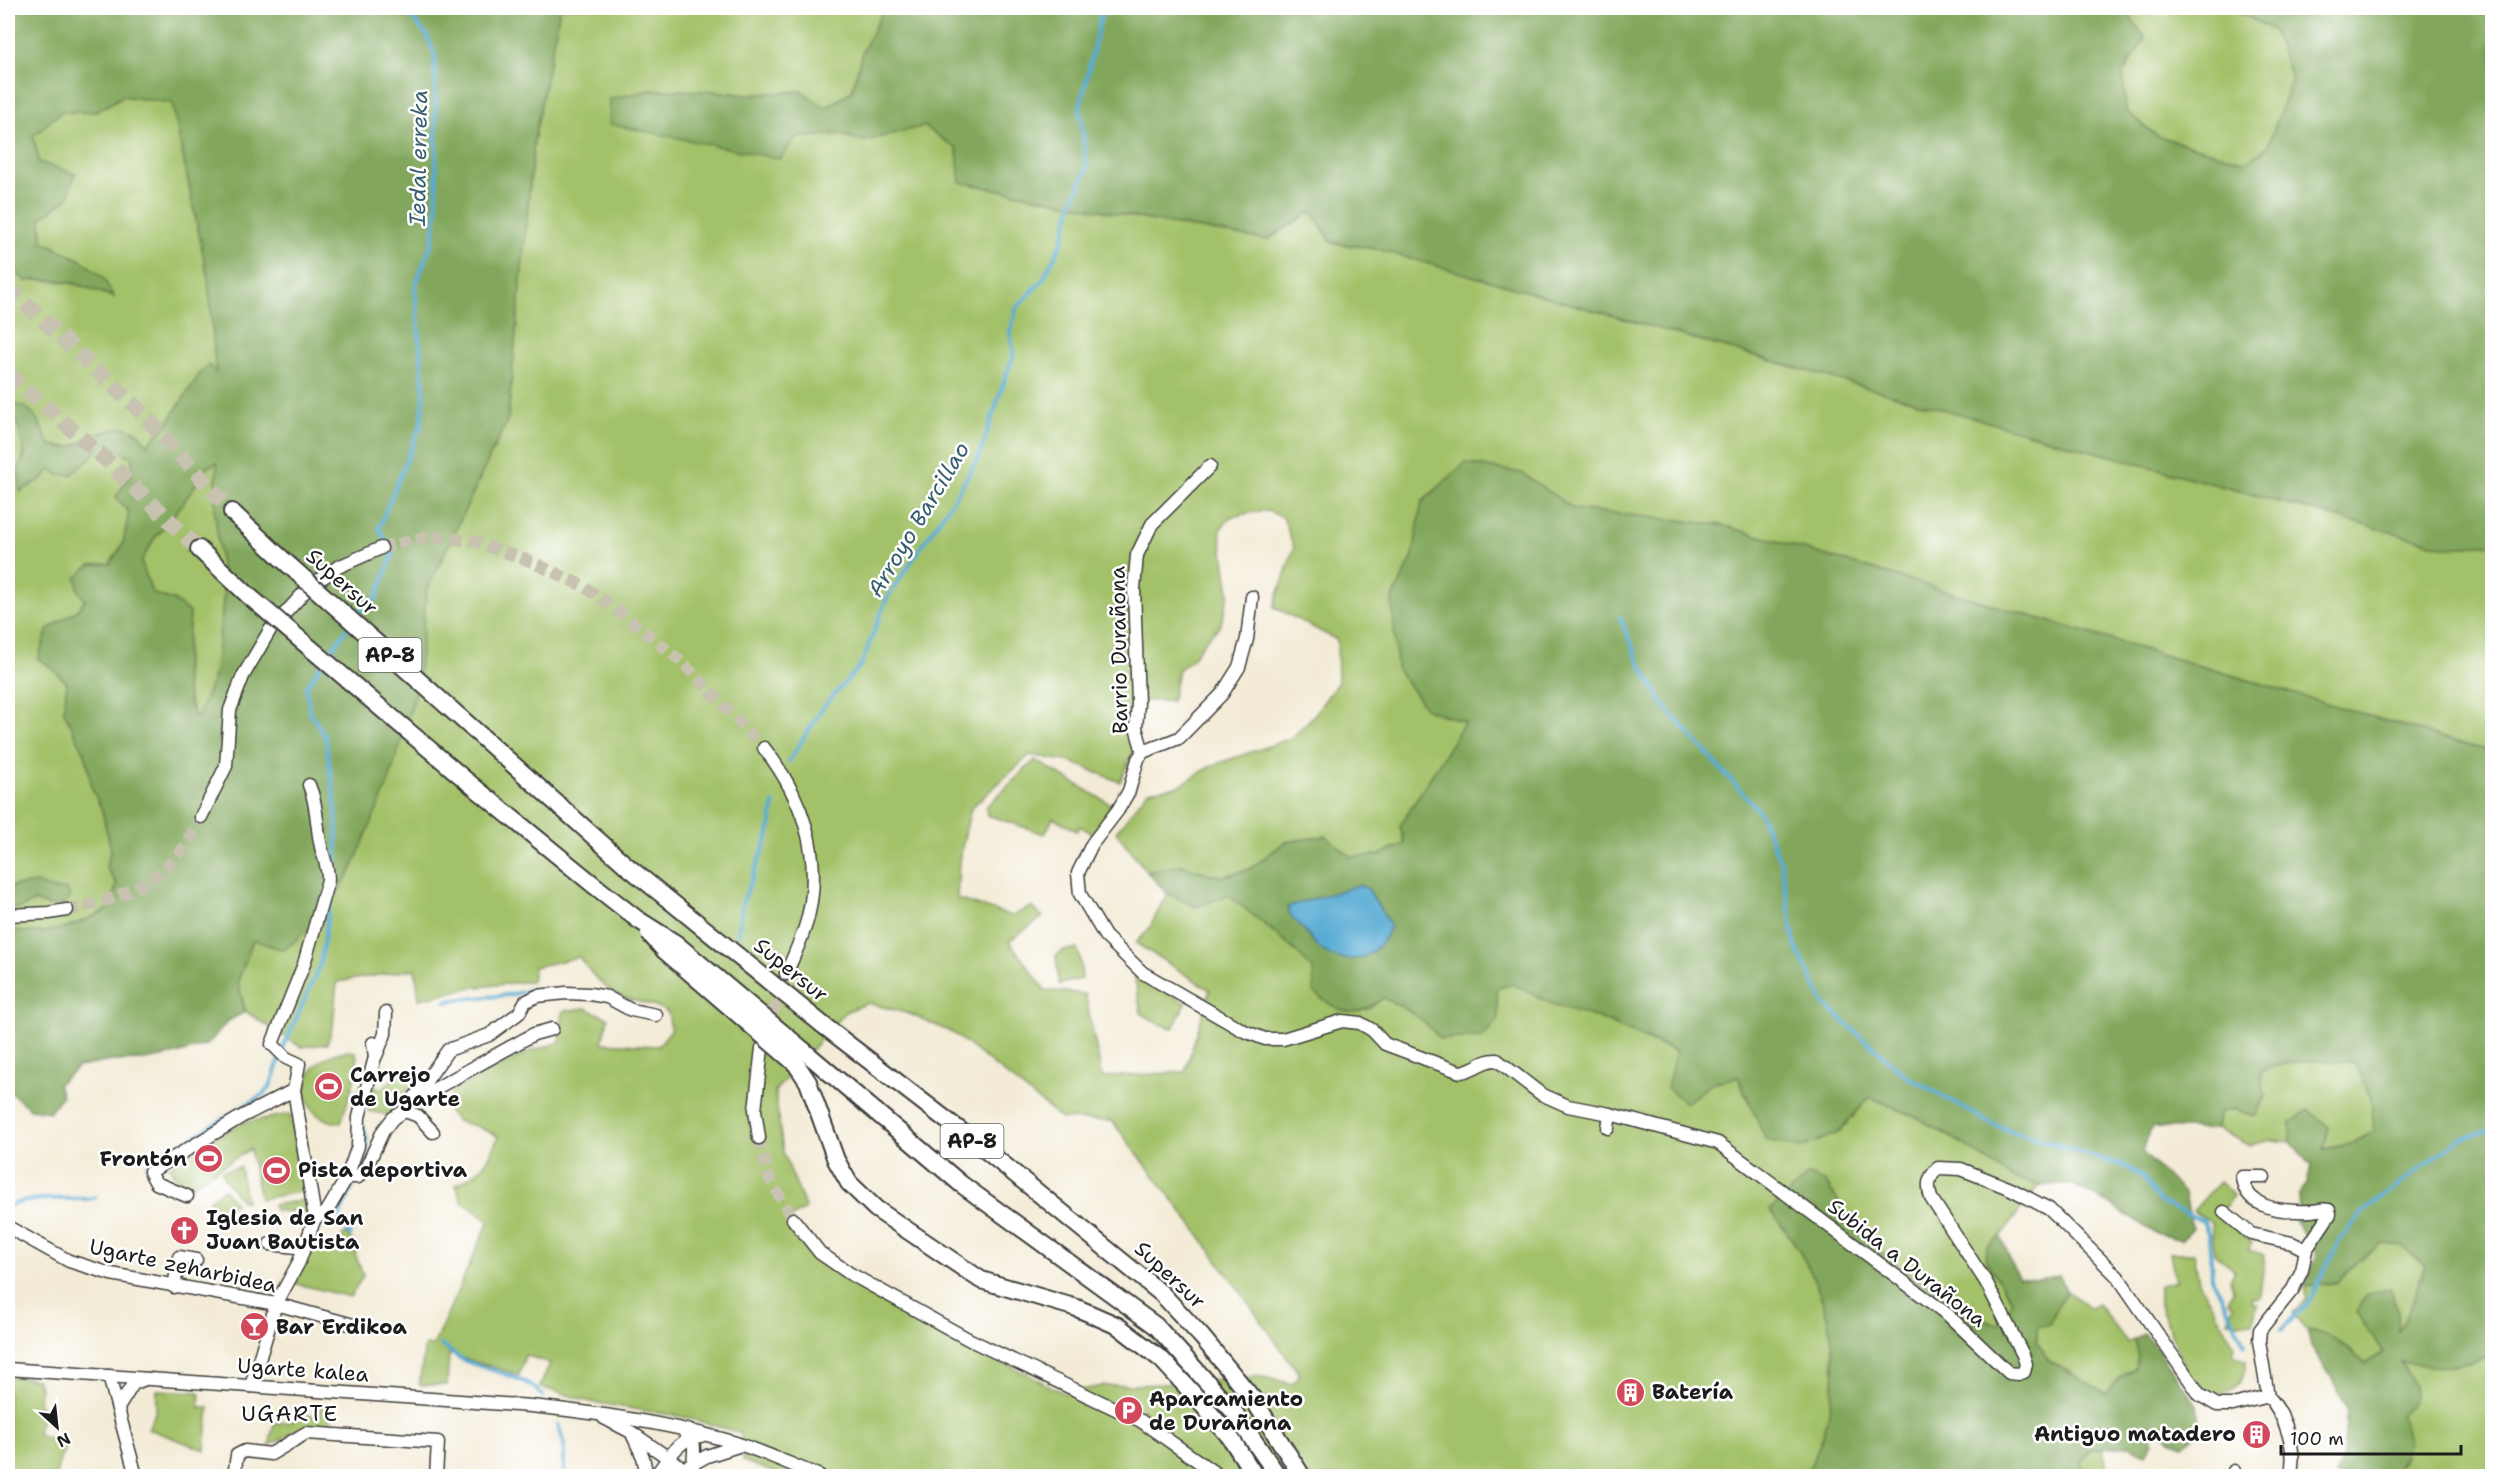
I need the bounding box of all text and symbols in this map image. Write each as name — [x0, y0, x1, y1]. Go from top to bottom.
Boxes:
water label: Iedal erreka — [403, 90, 434, 227]
water label: Arroyo Barcillao — [861, 436, 976, 602]
street label: Supersur — [300, 542, 384, 622]
street label: Barrio Durañona — [1104, 566, 1134, 734]
road number: AP-8 — [358, 638, 422, 672]
street label: Supersur — [748, 932, 834, 1008]
place label: Carrejo de Ugarte — [350, 1061, 460, 1113]
sports icon: Carrejo de Ugarte — [313, 1071, 345, 1103]
road number: AP-8 — [940, 1124, 1004, 1158]
sports icon: Frontón — [192, 1143, 224, 1175]
place label: Frontón — [100, 1145, 187, 1173]
sports icon: Pista deportiva — [261, 1154, 293, 1186]
place label: Pista deportiva — [298, 1156, 468, 1184]
street label: Subida a Durañona — [1822, 1192, 1992, 1334]
place label: Iglesia de San Juan Bautista — [206, 1204, 364, 1256]
church icon: Iglesia de San Juan Bautista — [169, 1214, 201, 1246]
street label: Ugarte zeharbidea — [87, 1232, 279, 1300]
street label: Supersur — [1128, 1235, 1212, 1315]
bar icon: Bar Erdikoa — [239, 1311, 271, 1343]
place label: Bar Erdikoa — [276, 1313, 408, 1341]
street label: Ugarte kalea — [236, 1351, 370, 1389]
building icon: Batería — [1615, 1376, 1647, 1408]
place label: Batería — [1652, 1378, 1734, 1406]
place label: Aparcamiento de Durañona — [1149, 1385, 1303, 1437]
parking icon: Aparcamiento de Durañona — [1112, 1395, 1144, 1427]
north arrow — [27, 1397, 87, 1457]
district label: UGARTE — [241, 1399, 339, 1428]
building icon: Antiguo matadero — [2241, 1418, 2273, 1450]
scale bar — [2281, 1418, 2461, 1456]
place label: Antiguo matadero — [2034, 1420, 2236, 1448]
text: 100 m — [2290, 1427, 2344, 1451]
text: N — [53, 1428, 74, 1452]

